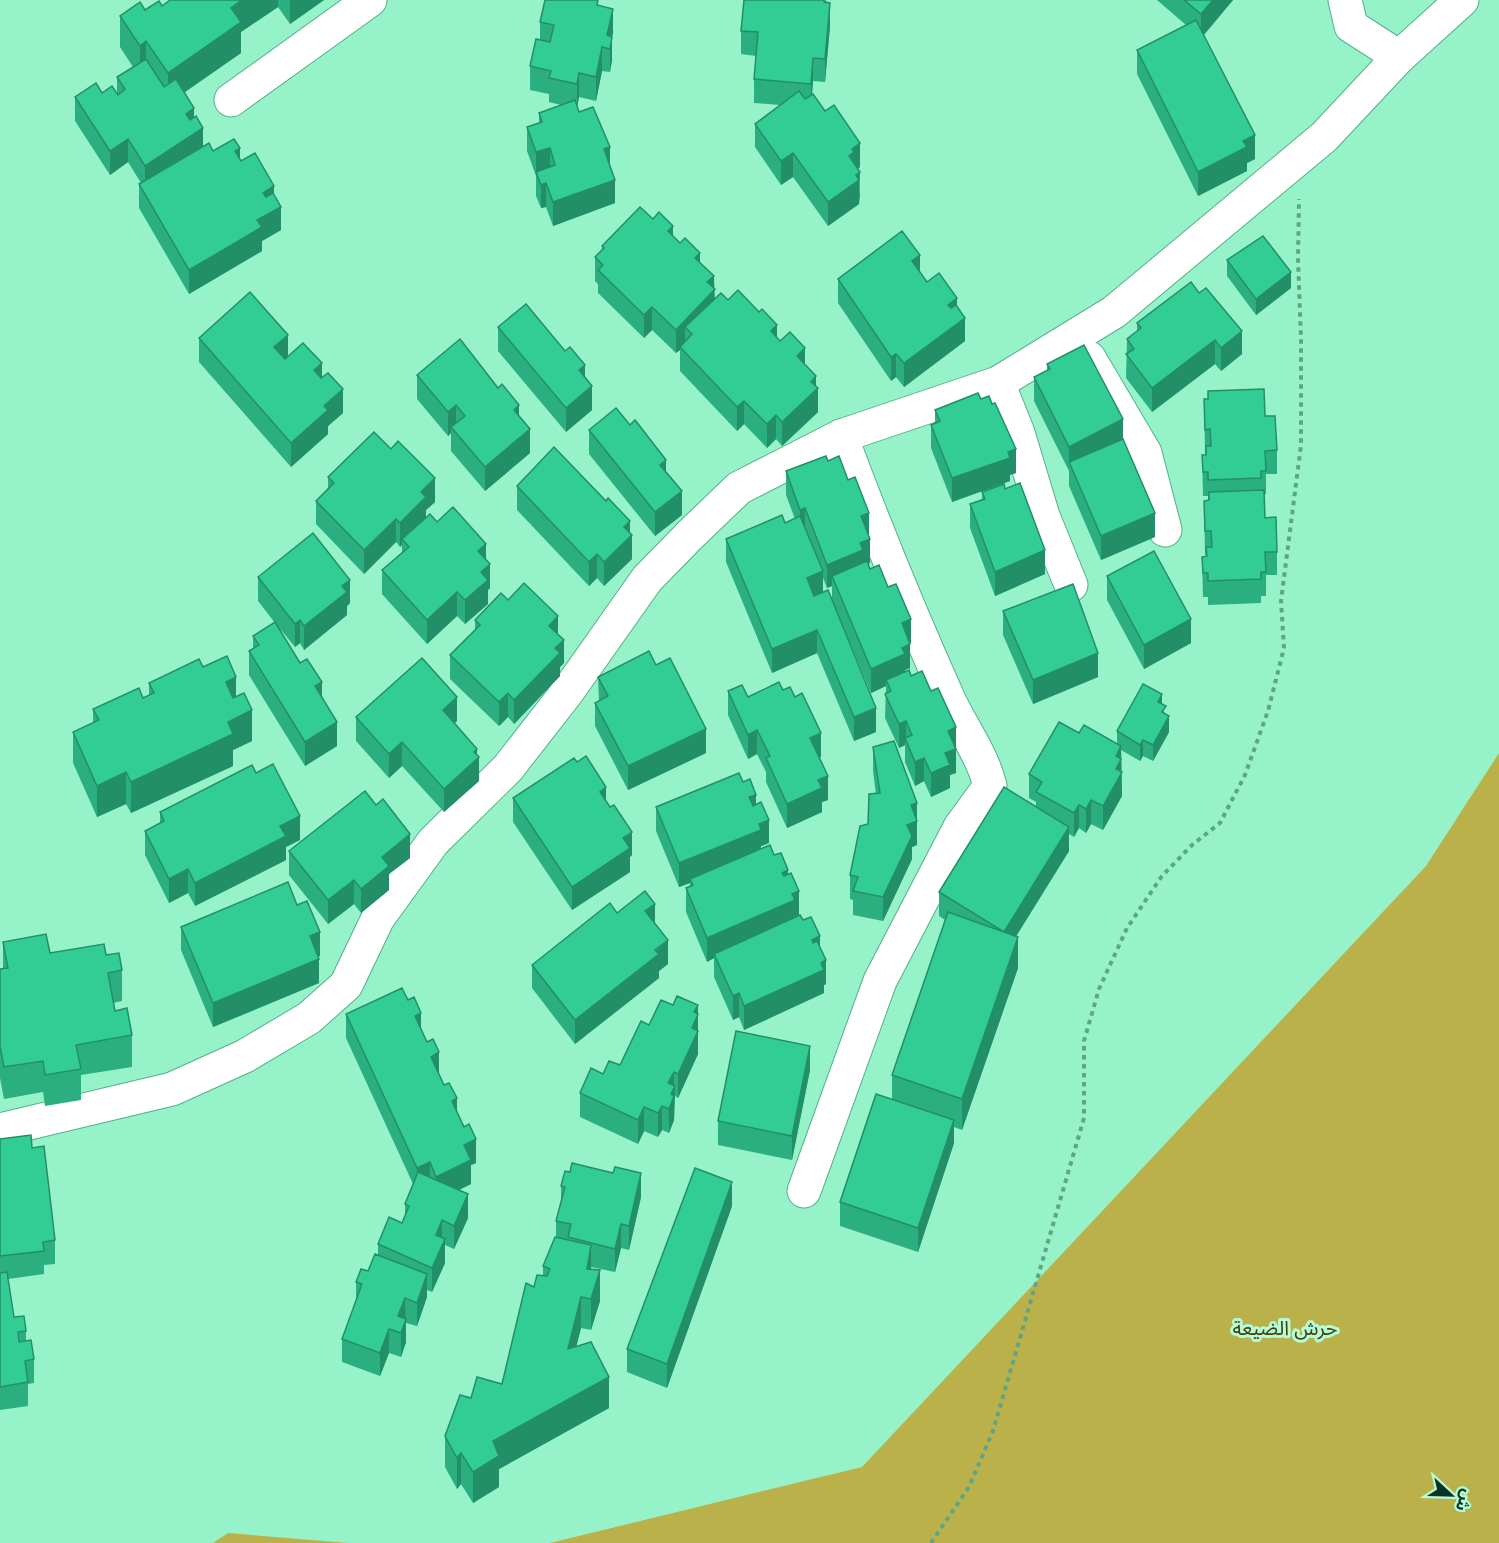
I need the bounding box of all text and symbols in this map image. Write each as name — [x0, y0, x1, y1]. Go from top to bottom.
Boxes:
park label: حرش الضيعة — [1232, 1317, 1338, 1341]
north arrow — [1421, 1465, 1481, 1525]
text: ش — [1451, 1486, 1477, 1514]

